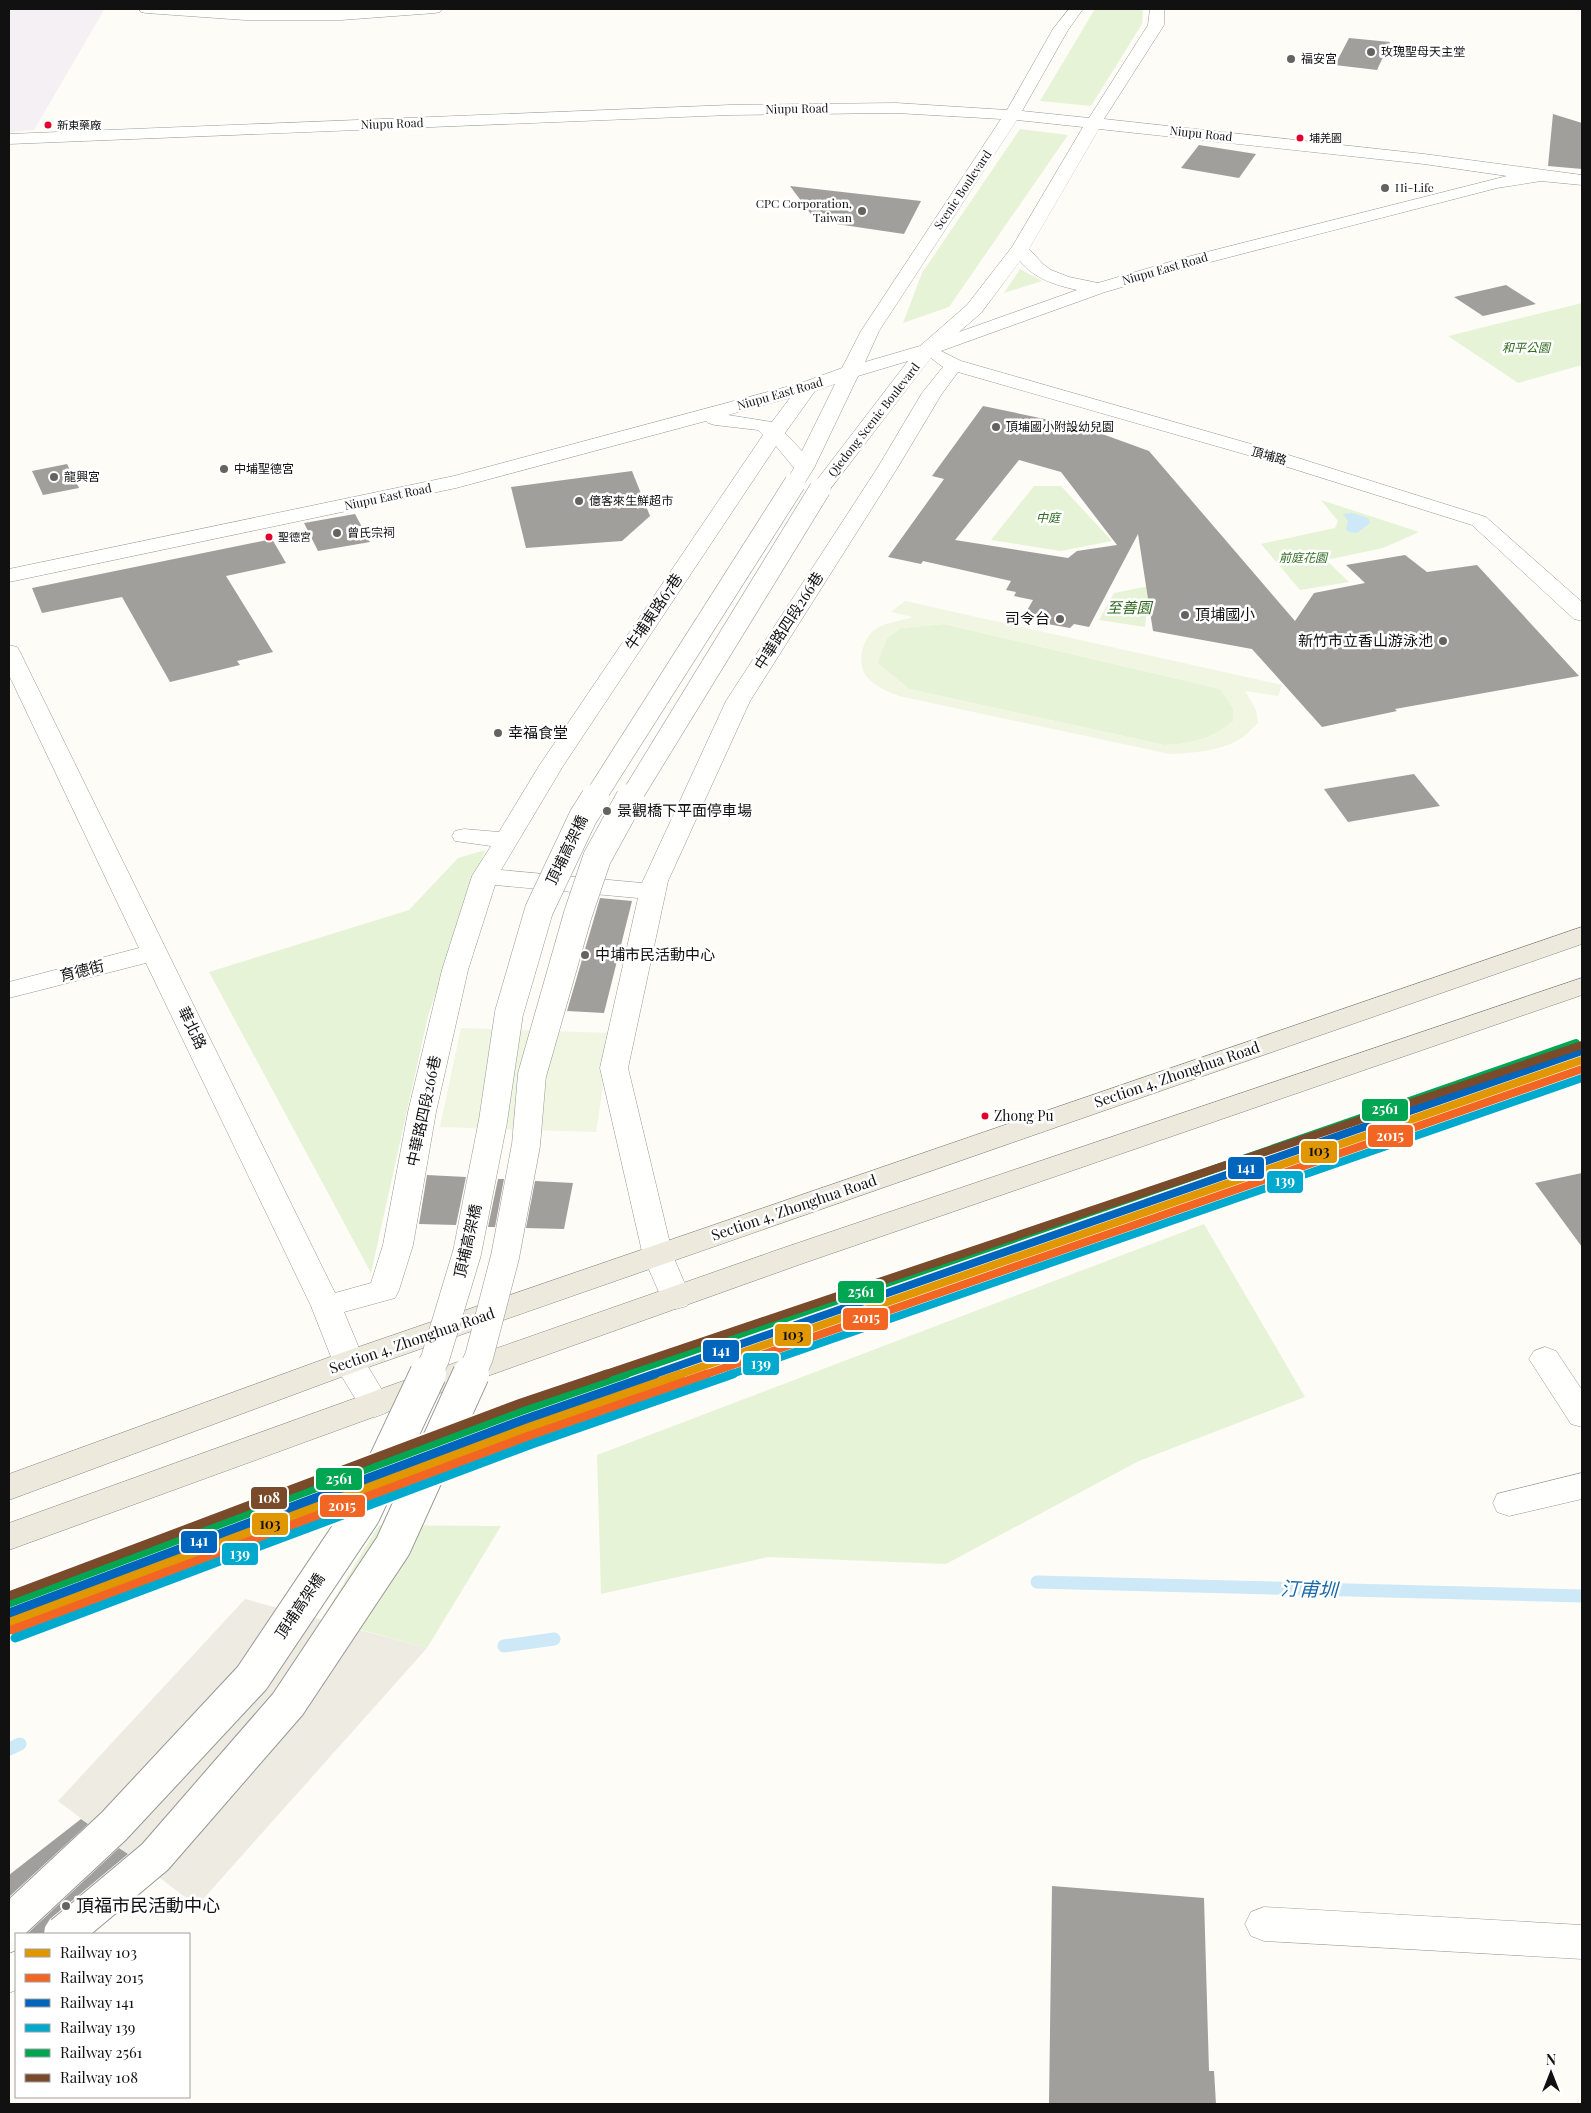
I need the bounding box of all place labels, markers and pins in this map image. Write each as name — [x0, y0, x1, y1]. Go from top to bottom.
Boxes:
place label: 玫瑰聖母天主堂 — [1381, 43, 1465, 59]
marker: 玫瑰聖母天主堂 — [1365, 46, 1377, 58]
place label: 福安宮 — [1301, 50, 1337, 66]
marker: 福安宮 — [1285, 53, 1297, 65]
place label: 新東藥廠 — [57, 117, 101, 132]
marker: 新東藥廠 — [43, 120, 53, 130]
place label: 埔羌園 — [1309, 130, 1342, 145]
marker: 埔羌園 — [1295, 133, 1305, 143]
place label: Hi-Life — [1395, 179, 1434, 195]
marker: Hi-Life — [1379, 182, 1391, 194]
place label: CPC Corporation, Taiwan — [756, 195, 852, 225]
marker: CPC Corporation, Taiwan — [856, 205, 868, 217]
place label: 頂埔國小附設幼兒園 — [1006, 418, 1114, 434]
marker: 頂埔國小附設幼兒園 — [990, 421, 1002, 433]
place label: 中埔聖德宮 — [234, 460, 294, 476]
marker: 中埔聖德宮 — [218, 463, 230, 475]
place label: 龍興宮 — [64, 468, 100, 484]
marker: 龍興宮 — [48, 471, 60, 483]
place label: 億客來生鮮超市 — [589, 492, 673, 508]
marker: 億客來生鮮超市 — [573, 495, 585, 507]
place label: 曾氏宗祠 — [347, 524, 395, 540]
marker: 曾氏宗祠 — [331, 527, 343, 539]
place label: 聖德宮 — [278, 529, 311, 544]
marker: 聖德宮 — [264, 532, 274, 542]
place label: 頂埔國小 — [1195, 604, 1255, 624]
place label: 司令台 — [1005, 608, 1050, 628]
marker: 頂埔國小 — [1179, 609, 1191, 621]
marker: 司令台 — [1054, 613, 1066, 625]
place label: 新竹市立香山游泳池 — [1298, 630, 1433, 650]
marker: 新竹市立香山游泳池 — [1437, 635, 1449, 647]
place label: 幸福食堂 — [508, 722, 568, 742]
marker: 幸福食堂 — [492, 727, 504, 739]
place label: 景觀橋下平面停車場 — [617, 800, 752, 820]
marker: 景觀橋下平面停車場 — [601, 805, 613, 817]
place label: 中埔市民活動中心 — [595, 944, 715, 964]
marker: 中埔市民活動中心 — [579, 949, 591, 961]
place label: Zhong Pu — [994, 1106, 1054, 1125]
marker: Zhong Pu — [980, 1111, 990, 1121]
place label: 頂福市民活動中心 — [76, 1893, 220, 1917]
marker: 頂福市民活動中心 — [60, 1900, 72, 1912]

